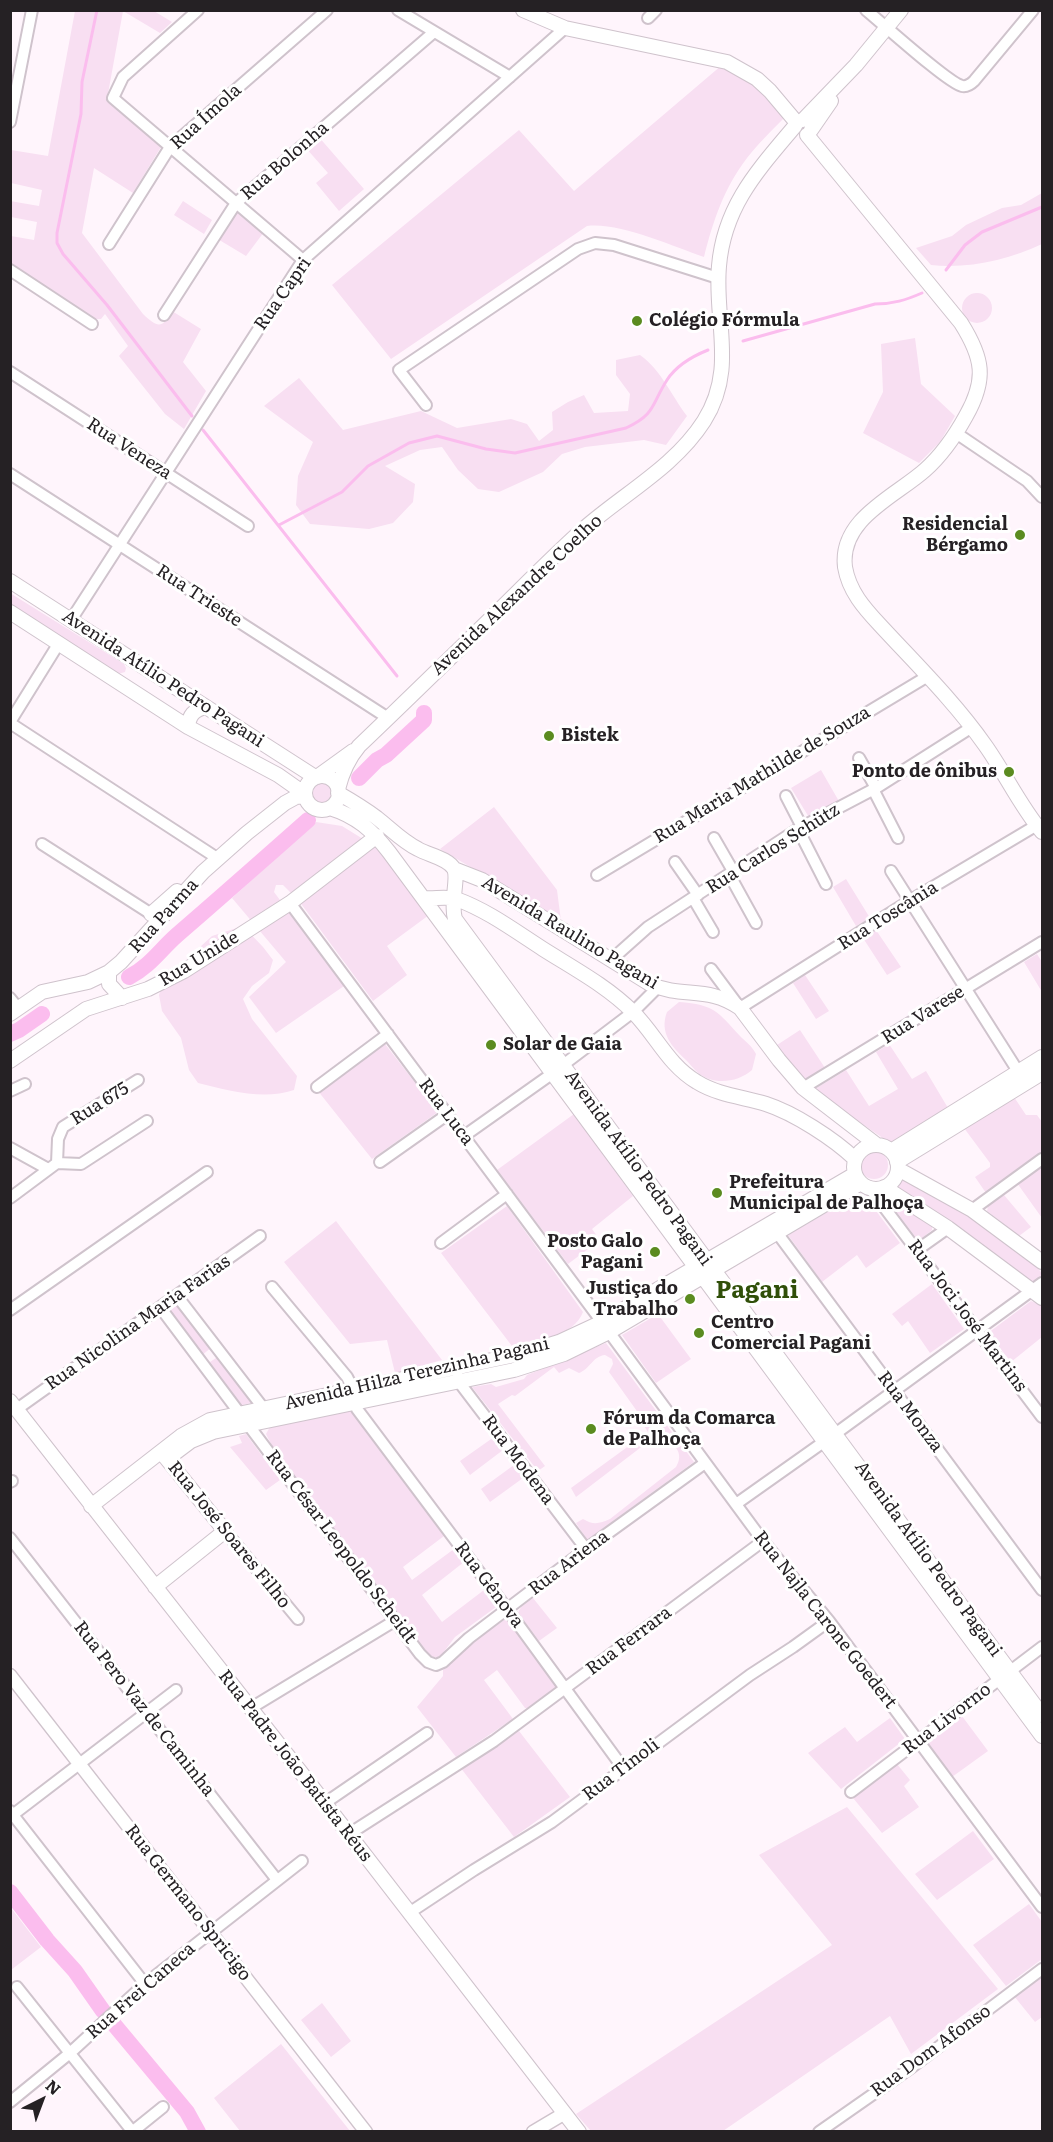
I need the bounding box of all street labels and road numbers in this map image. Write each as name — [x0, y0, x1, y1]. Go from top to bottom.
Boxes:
street label: Rua Ímola — [166, 80, 246, 154]
street label: Rua Bolonha — [237, 117, 333, 205]
street label: Rua Capri — [250, 253, 316, 335]
street label: Rua Veneza — [82, 413, 176, 485]
street label: Avenida Alexandre Coelho — [427, 510, 607, 680]
street label: Rua Trieste — [152, 560, 246, 632]
street label: Avenida Atílio Pedro Pagani — [58, 606, 268, 752]
street label: Rua Maria Mathilde de Souza — [650, 702, 874, 848]
street label: Rua Carlos Schütz — [702, 799, 844, 899]
street label: Avenida Raulino Pagani — [478, 872, 662, 994]
street label: Rua Parma — [125, 874, 203, 958]
street label: Rua Toscânia — [834, 877, 942, 955]
street label: Rua Unide — [155, 927, 243, 991]
street label: Rua Varese — [878, 981, 968, 1049]
street label: Avenida Atílio Pedro Pagani — [560, 1066, 716, 1270]
street label: Rua Luca — [414, 1074, 478, 1150]
street label: Rua 675 — [67, 1078, 133, 1130]
street label: Rua Joci José Martins — [903, 1236, 1031, 1396]
street label: Rua Nicolina Maria Farias — [41, 1251, 235, 1395]
street label: Avenida Hilza Terezinha Pagani — [283, 1333, 551, 1415]
street label: Rua Monza — [873, 1367, 947, 1457]
street label: Rua Modena — [477, 1411, 559, 1509]
street label: Rua César Leopoldo Scheidt — [261, 1446, 421, 1648]
street label: Rua José Soares Filho — [163, 1457, 295, 1613]
street label: Avenida Atílio Pedro Pagani — [850, 1457, 1006, 1661]
street label: Rua Ariena — [525, 1526, 613, 1600]
street label: Rua Najla Carone Goedert — [749, 1527, 901, 1713]
street label: Rua Gênova — [450, 1538, 528, 1632]
street label: Rua Ferrara — [582, 1602, 676, 1680]
street label: Rua Pero Vaz de Caminha — [69, 1617, 219, 1801]
street label: Rua Padre João Batista Réus — [213, 1666, 377, 1866]
street label: Rua Livorno — [898, 1679, 996, 1759]
street label: Rua Tínoli — [578, 1734, 664, 1806]
street label: Rua Germano Spricigo — [120, 1821, 256, 1985]
street label: Rua Frei Caneca — [82, 1938, 200, 2044]
street label: Rua Dom Afonso — [867, 2000, 995, 2102]

